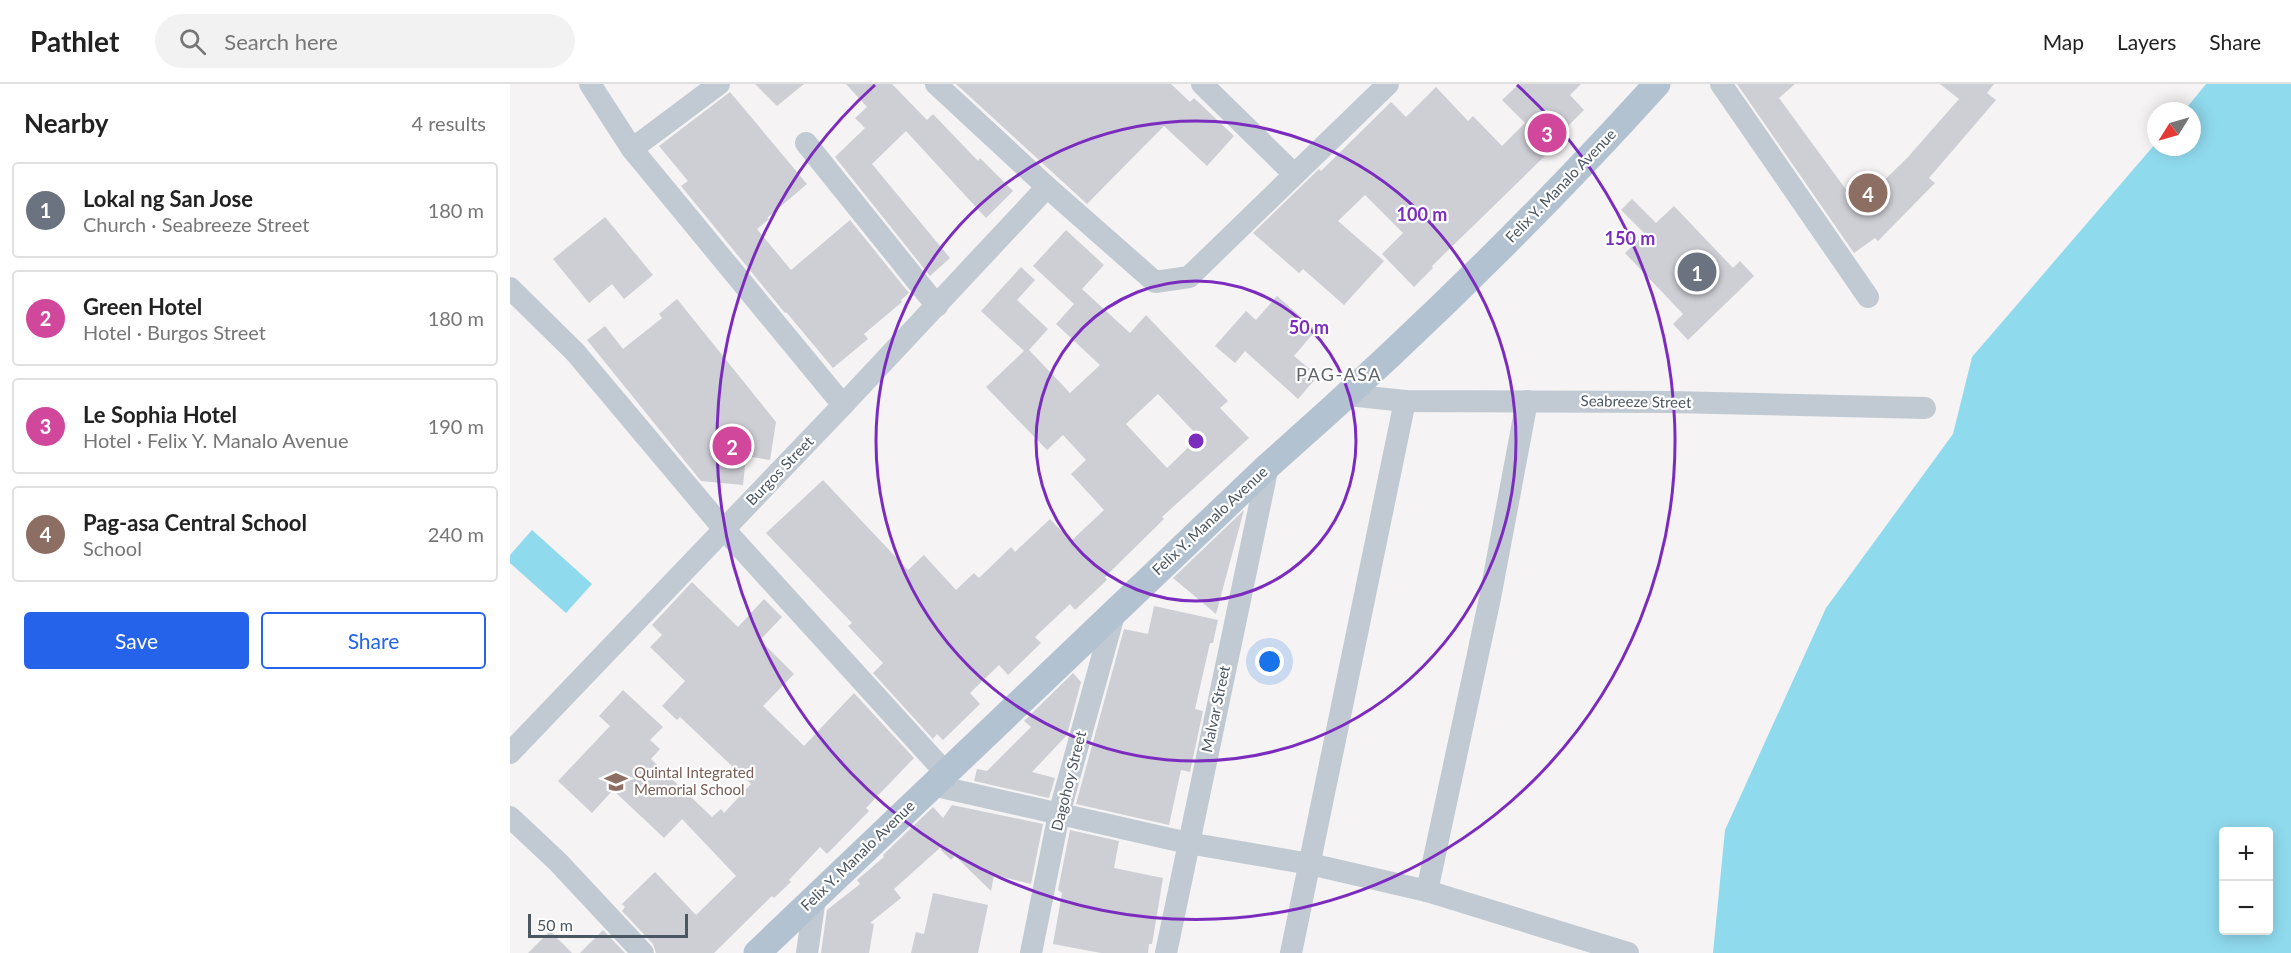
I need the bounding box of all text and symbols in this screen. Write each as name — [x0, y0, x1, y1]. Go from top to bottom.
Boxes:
search box — [155, 14, 575, 68]
text: Pathlet — [30, 24, 119, 58]
icon: search — [176, 25, 209, 58]
text: Search here — [224, 28, 338, 55]
text: Map — [2043, 29, 2084, 54]
text: Layers — [2117, 29, 2176, 54]
text: Share — [2209, 29, 2261, 54]
north arrow — [2147, 102, 2201, 156]
text: Nearby — [24, 107, 109, 139]
pin: 3 — [1528, 110, 1566, 156]
text: 4 results — [411, 111, 486, 135]
street label: Felix Y. Manalo Avenue — [1501, 125, 1619, 246]
pin: 4 — [1848, 170, 1888, 216]
text: Lokal ng San Jose — [83, 185, 253, 212]
text: 1 — [40, 198, 51, 222]
text: 180 m — [428, 198, 484, 222]
text: 100 m — [1397, 203, 1447, 225]
text: Church · Seabreeze Street — [83, 212, 309, 236]
text: 150 m — [1605, 227, 1655, 249]
pin: 1 — [1678, 250, 1716, 294]
text: Green Hotel — [83, 293, 202, 320]
text: 2 — [40, 306, 51, 330]
text: 180 m — [428, 306, 484, 330]
text: 50 m — [1289, 316, 1329, 338]
text: Hotel · Burgos Street — [83, 320, 266, 344]
district label: PAG-ASA — [1296, 363, 1382, 385]
street label: Seabreeze Street — [1580, 391, 1692, 411]
text: Le Sophia Hotel — [83, 401, 237, 428]
text: 3 — [40, 414, 51, 438]
text: 190 m — [428, 414, 484, 438]
pin: 2 — [712, 424, 752, 469]
text: Hotel · Felix Y. Manalo Avenue — [83, 428, 349, 452]
centre of rings — [1186, 431, 1206, 451]
street label: Burgos Street — [742, 432, 817, 509]
street label: Felix Y. Manalo Avenue — [1148, 462, 1271, 578]
text: Pag-asa Central School — [83, 509, 307, 536]
text: 4 — [40, 522, 51, 546]
text: 240 m — [428, 522, 484, 546]
text: School — [83, 536, 142, 560]
button: Save — [24, 612, 249, 669]
button: Share — [261, 612, 486, 669]
your location — [1255, 647, 1284, 676]
street label: Malvar Street — [1197, 663, 1233, 754]
street label: Dagohoy Street — [1047, 728, 1089, 833]
place label: Quintal Integrated Memorial School — [634, 763, 754, 798]
school or university icon: Quintal Integrated Memorial School — [603, 769, 629, 795]
street label: Felix Y. Manalo Avenue — [797, 796, 918, 914]
map controls — [2219, 827, 2273, 935]
button: + — [2219, 827, 2273, 881]
button: − — [2219, 881, 2273, 935]
scale bar — [528, 911, 688, 938]
text: 50 m — [537, 915, 573, 934]

